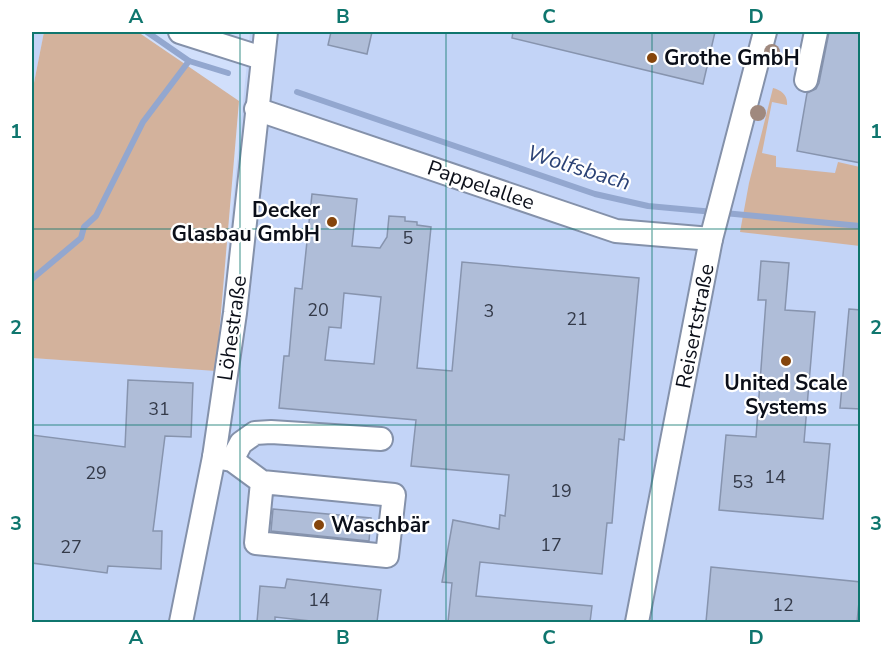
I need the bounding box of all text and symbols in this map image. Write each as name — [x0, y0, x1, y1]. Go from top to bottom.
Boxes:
text: A — [129, 3, 144, 30]
text: B — [336, 3, 350, 30]
text: C — [542, 3, 556, 30]
text: D — [748, 3, 764, 30]
place label: Grothe GmbH — [664, 44, 800, 72]
marker: Grothe GmbH — [645, 51, 659, 65]
text: 1 — [10, 118, 22, 145]
text: 1 — [870, 118, 882, 145]
water label: Wolfsbach — [523, 138, 634, 198]
street label: Pappelallee — [424, 154, 538, 216]
place label: Decker Glasbau GmbH — [171, 196, 321, 248]
marker: Decker Glasbau GmbH — [325, 215, 339, 229]
house number: 5 — [403, 226, 413, 250]
street label: Reisertstraße — [669, 261, 721, 391]
street label: Löhestraße — [211, 274, 253, 382]
house number: 20 — [307, 298, 329, 322]
house number: 3 — [484, 299, 494, 323]
house number: 21 — [566, 307, 588, 331]
text: 2 — [10, 314, 22, 341]
text: 2 — [870, 314, 882, 341]
marker: United Scale Systems — [779, 354, 793, 368]
place label: United Scale Systems — [724, 369, 848, 421]
house number: 31 — [148, 397, 170, 421]
house number: 29 — [85, 461, 107, 485]
house number: 14 — [764, 465, 786, 489]
house number: 53 — [732, 470, 754, 494]
house number: 19 — [550, 479, 572, 503]
text: 3 — [10, 510, 22, 537]
text: 3 — [870, 510, 882, 537]
place label: Waschbär — [331, 511, 430, 539]
marker: Waschbär — [312, 518, 326, 532]
house number: 17 — [540, 533, 562, 557]
house number: 27 — [60, 535, 82, 559]
house number: 14 — [308, 588, 330, 612]
house number: 12 — [772, 593, 794, 617]
text: A — [129, 624, 144, 651]
text: B — [336, 624, 350, 651]
text: C — [542, 624, 556, 651]
text: D — [748, 624, 764, 651]

